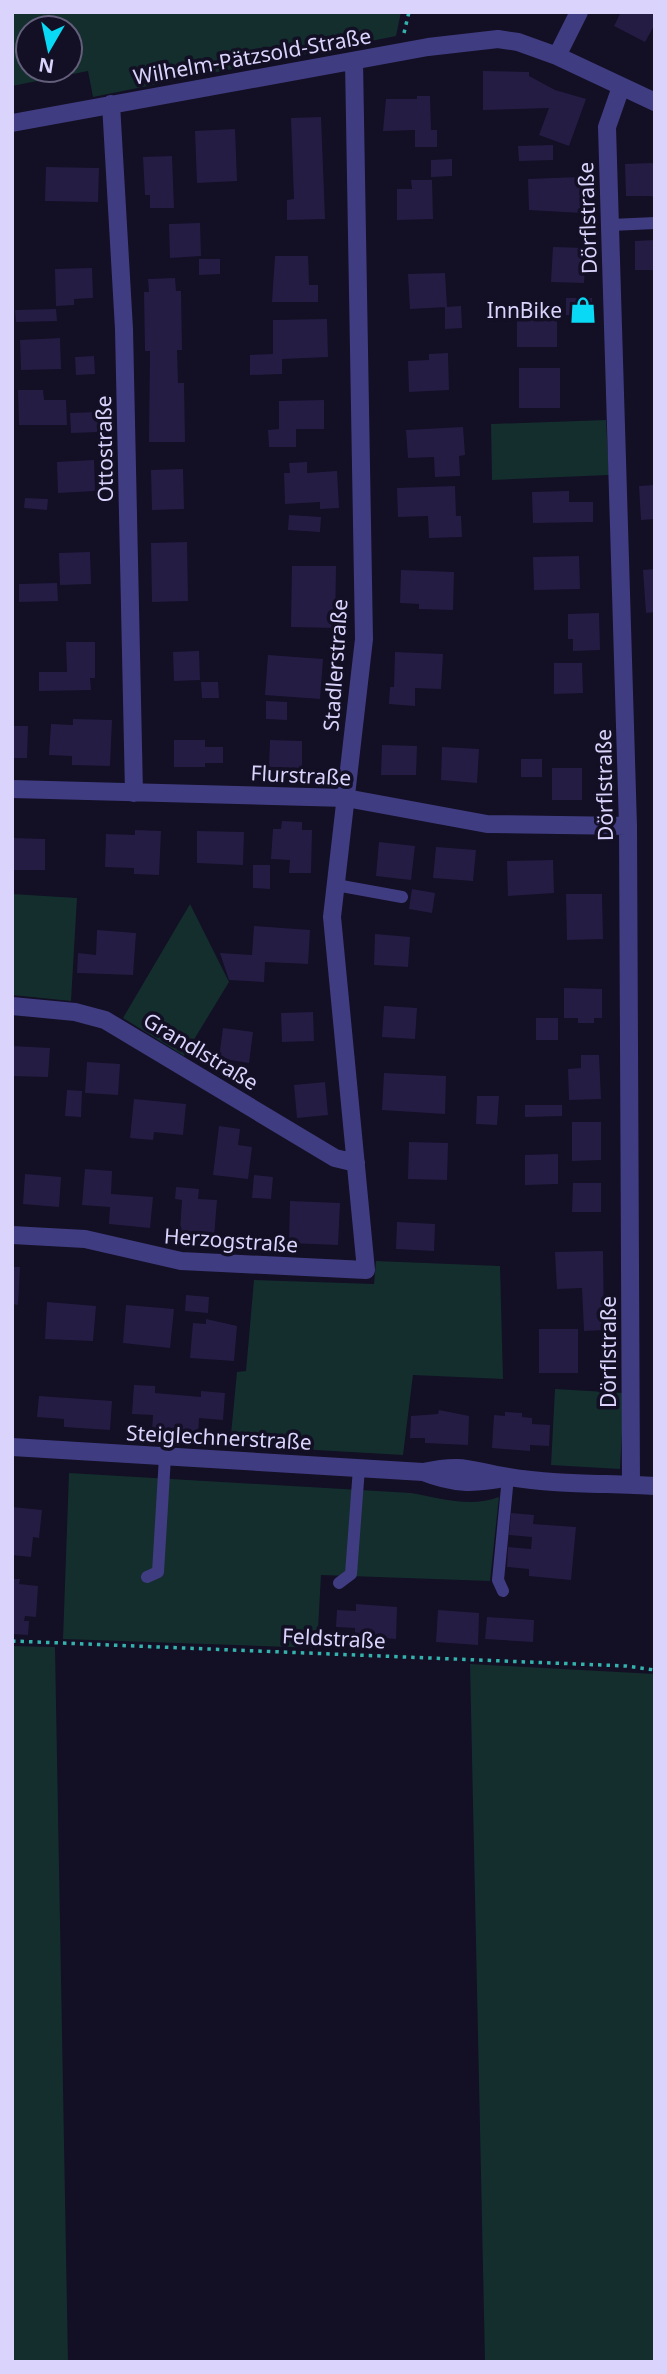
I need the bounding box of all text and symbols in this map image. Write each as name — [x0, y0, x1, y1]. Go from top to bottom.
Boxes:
north arrow — [14, 14, 84, 84]
street label: Wilhelm-Pätzsold-Straße — [131, 21, 373, 91]
text: N — [37, 52, 56, 80]
street label: Dörflstraße — [571, 161, 603, 275]
shop icon: InnBike — [568, 295, 598, 325]
place label: InnBike — [487, 296, 562, 324]
street label: Ottostraße — [89, 395, 119, 503]
street label: Stadlerstraße — [316, 598, 354, 732]
street label: Dörflstraße — [589, 729, 619, 841]
street label: Flurstraße — [250, 758, 352, 792]
street label: Grandlstraße — [138, 1006, 264, 1096]
street label: Herzogstraße — [163, 1221, 299, 1259]
street label: Dörflstraße — [594, 1296, 622, 1408]
street label: Steiglechnerstraße — [125, 1418, 313, 1456]
street label: Feldstraße — [281, 1621, 387, 1655]

